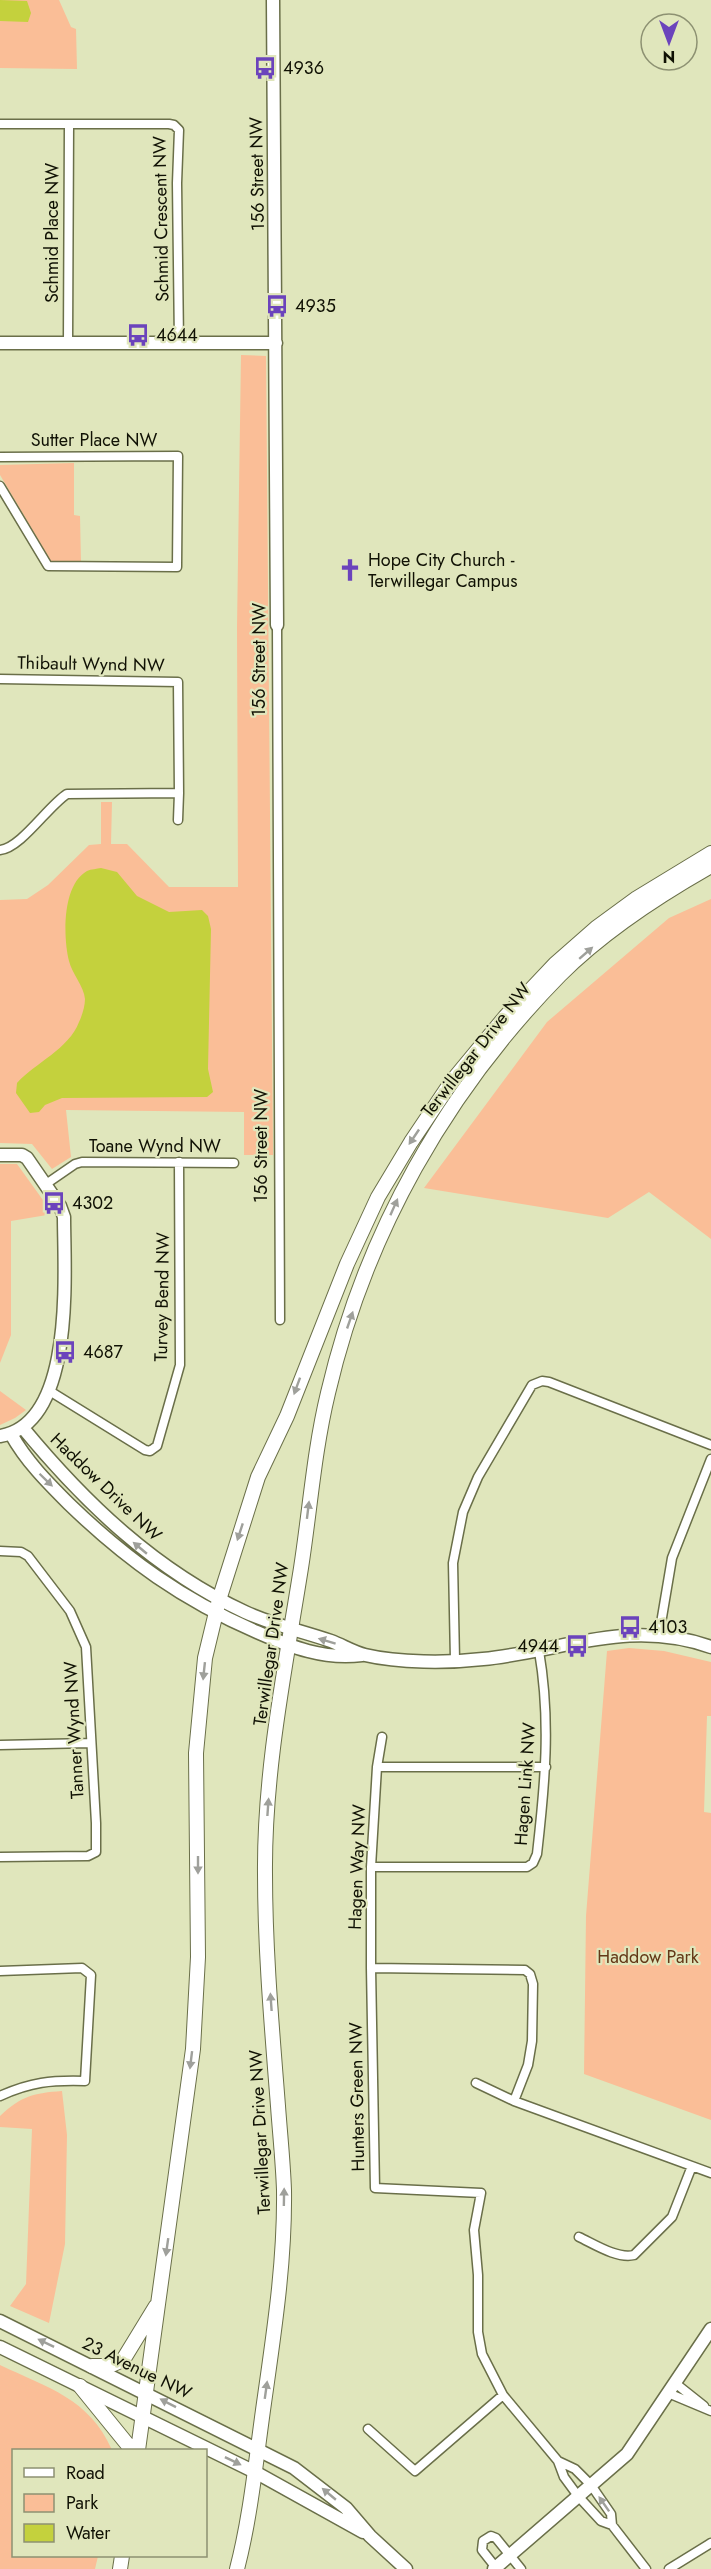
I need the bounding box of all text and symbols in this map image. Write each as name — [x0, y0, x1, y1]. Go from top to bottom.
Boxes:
north arrow — [639, 12, 699, 72]
text: N — [663, 45, 675, 68]
bus stop icon: 4936 — [252, 55, 278, 81]
place label: 4936 — [283, 55, 324, 81]
street label: 156 Street NW — [243, 117, 271, 231]
street label: Schmid Crescent NW — [147, 136, 175, 302]
street label: Schmid Place NW — [39, 163, 65, 303]
bus stop icon: 4935 — [264, 293, 290, 319]
place label: 4935 — [295, 293, 336, 319]
bus stop icon: 4644 — [125, 322, 151, 348]
place label: 4644 — [156, 322, 198, 348]
street label: Sutter Place NW — [31, 427, 157, 453]
place label: Hope City Church - Terwillegar Campus — [368, 547, 518, 594]
church icon: Hope City Church - Terwillegar Campus — [337, 557, 363, 583]
street label: 156 Street NW — [246, 603, 272, 717]
street label: Thibault Wynd NW — [17, 650, 165, 678]
one-way arrow — [578, 946, 594, 959]
street label: Terwillegar Drive NW — [415, 977, 537, 1123]
street label: 156 Street NW — [248, 1089, 274, 1203]
one-way arrow — [408, 1129, 420, 1145]
street label: Toane Wynd NW — [89, 1133, 221, 1159]
bus stop icon: 4302 — [41, 1190, 67, 1216]
place label: 4302 — [72, 1190, 113, 1216]
one-way arrow — [389, 1198, 399, 1216]
street label: Turvey Bend NW — [148, 1232, 176, 1362]
one-way arrow — [345, 1311, 355, 1329]
bus stop icon: 4687 — [52, 1339, 78, 1365]
place label: 4687 — [83, 1339, 123, 1365]
one-way arrow — [292, 1377, 302, 1395]
street label: Haddow Drive NW — [44, 1427, 168, 1547]
one-way arrow — [38, 1473, 52, 1487]
one-way arrow — [304, 1501, 313, 1520]
one-way arrow — [234, 1524, 244, 1542]
one-way arrow — [133, 1542, 148, 1555]
street label: Terwillegar Drive NW — [247, 1560, 295, 1727]
bus stop icon: 4103 — [617, 1614, 643, 1640]
place label: 4103 — [648, 1614, 687, 1640]
place label: 4944 — [517, 1633, 559, 1659]
bus stop icon: 4944 — [564, 1633, 590, 1659]
one-way arrow — [318, 1636, 336, 1645]
street label: Tanner Wynd NW — [57, 1660, 91, 1799]
one-way arrow — [199, 1661, 209, 1680]
street label: Hagen Link NW — [508, 1721, 542, 1846]
one-way arrow — [263, 1798, 273, 1817]
street label: Hagen Way NW — [342, 1804, 372, 1930]
one-way arrow — [193, 1856, 203, 1875]
park label: Haddow Park — [597, 1944, 699, 1970]
one-way arrow — [266, 1993, 275, 2012]
street label: Hunters Green NW — [343, 2022, 371, 2172]
street label: Terwillegar Drive NW — [243, 2049, 277, 2215]
one-way arrow — [186, 2050, 196, 2069]
one-way arrow — [279, 2187, 289, 2206]
one-way arrow — [162, 2238, 171, 2257]
street label: 23 Avenue NW — [78, 2330, 196, 2406]
one-way arrow — [37, 2339, 54, 2348]
one-way arrow — [261, 2381, 270, 2400]
one-way arrow — [160, 2399, 177, 2408]
legend — [12, 2449, 207, 2557]
one-way arrow — [224, 2457, 241, 2466]
text: Road — [66, 2460, 105, 2486]
one-way arrow — [322, 2488, 337, 2501]
text: Park — [66, 2490, 98, 2516]
one-way arrow — [599, 2496, 610, 2512]
text: Water — [66, 2520, 111, 2546]

